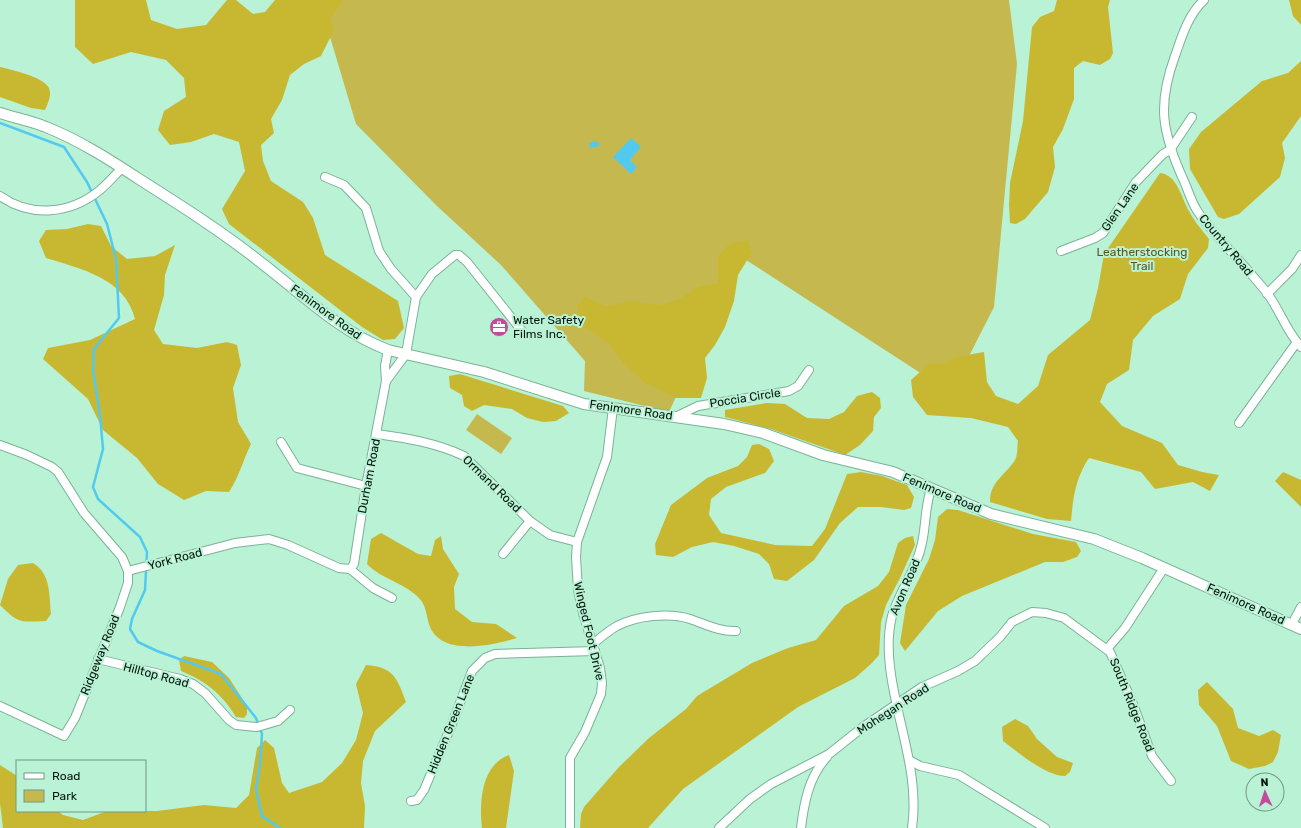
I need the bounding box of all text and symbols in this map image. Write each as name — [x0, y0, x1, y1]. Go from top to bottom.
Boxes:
street label: Glen Lane — [1098, 180, 1142, 234]
street label: Country Road — [1196, 211, 1256, 279]
park label: Leatherstocking Trail — [1096, 245, 1188, 273]
street label: Fenimore Road — [288, 282, 364, 342]
place label: Water Safety Films Inc. — [513, 313, 584, 341]
office icon: Water Safety Films Inc. — [488, 316, 510, 338]
street label: Poccia Circle — [708, 385, 782, 411]
street label: Fenimore Road — [588, 397, 674, 423]
street label: Durham Road — [355, 437, 383, 515]
street label: Ormand Road — [460, 453, 524, 515]
street label: Fenimore Road — [901, 470, 983, 516]
street label: York Road — [146, 545, 204, 573]
street label: Avon Road — [887, 557, 923, 617]
street label: Winged Foot Drive — [571, 580, 607, 682]
street label: Fenimore Road — [1205, 581, 1287, 627]
street label: Ridgeway Road — [78, 613, 122, 697]
street label: South Ridge Road — [1107, 656, 1157, 754]
street label: Hilltop Road — [122, 660, 190, 690]
street label: Hidden Green Lane — [425, 672, 478, 776]
street label: Mohegan Road — [854, 681, 932, 737]
legend — [16, 760, 146, 812]
text: Road — [52, 769, 80, 783]
north arrow — [1245, 772, 1285, 812]
text: N — [1260, 776, 1269, 789]
text: Park — [52, 789, 78, 803]

